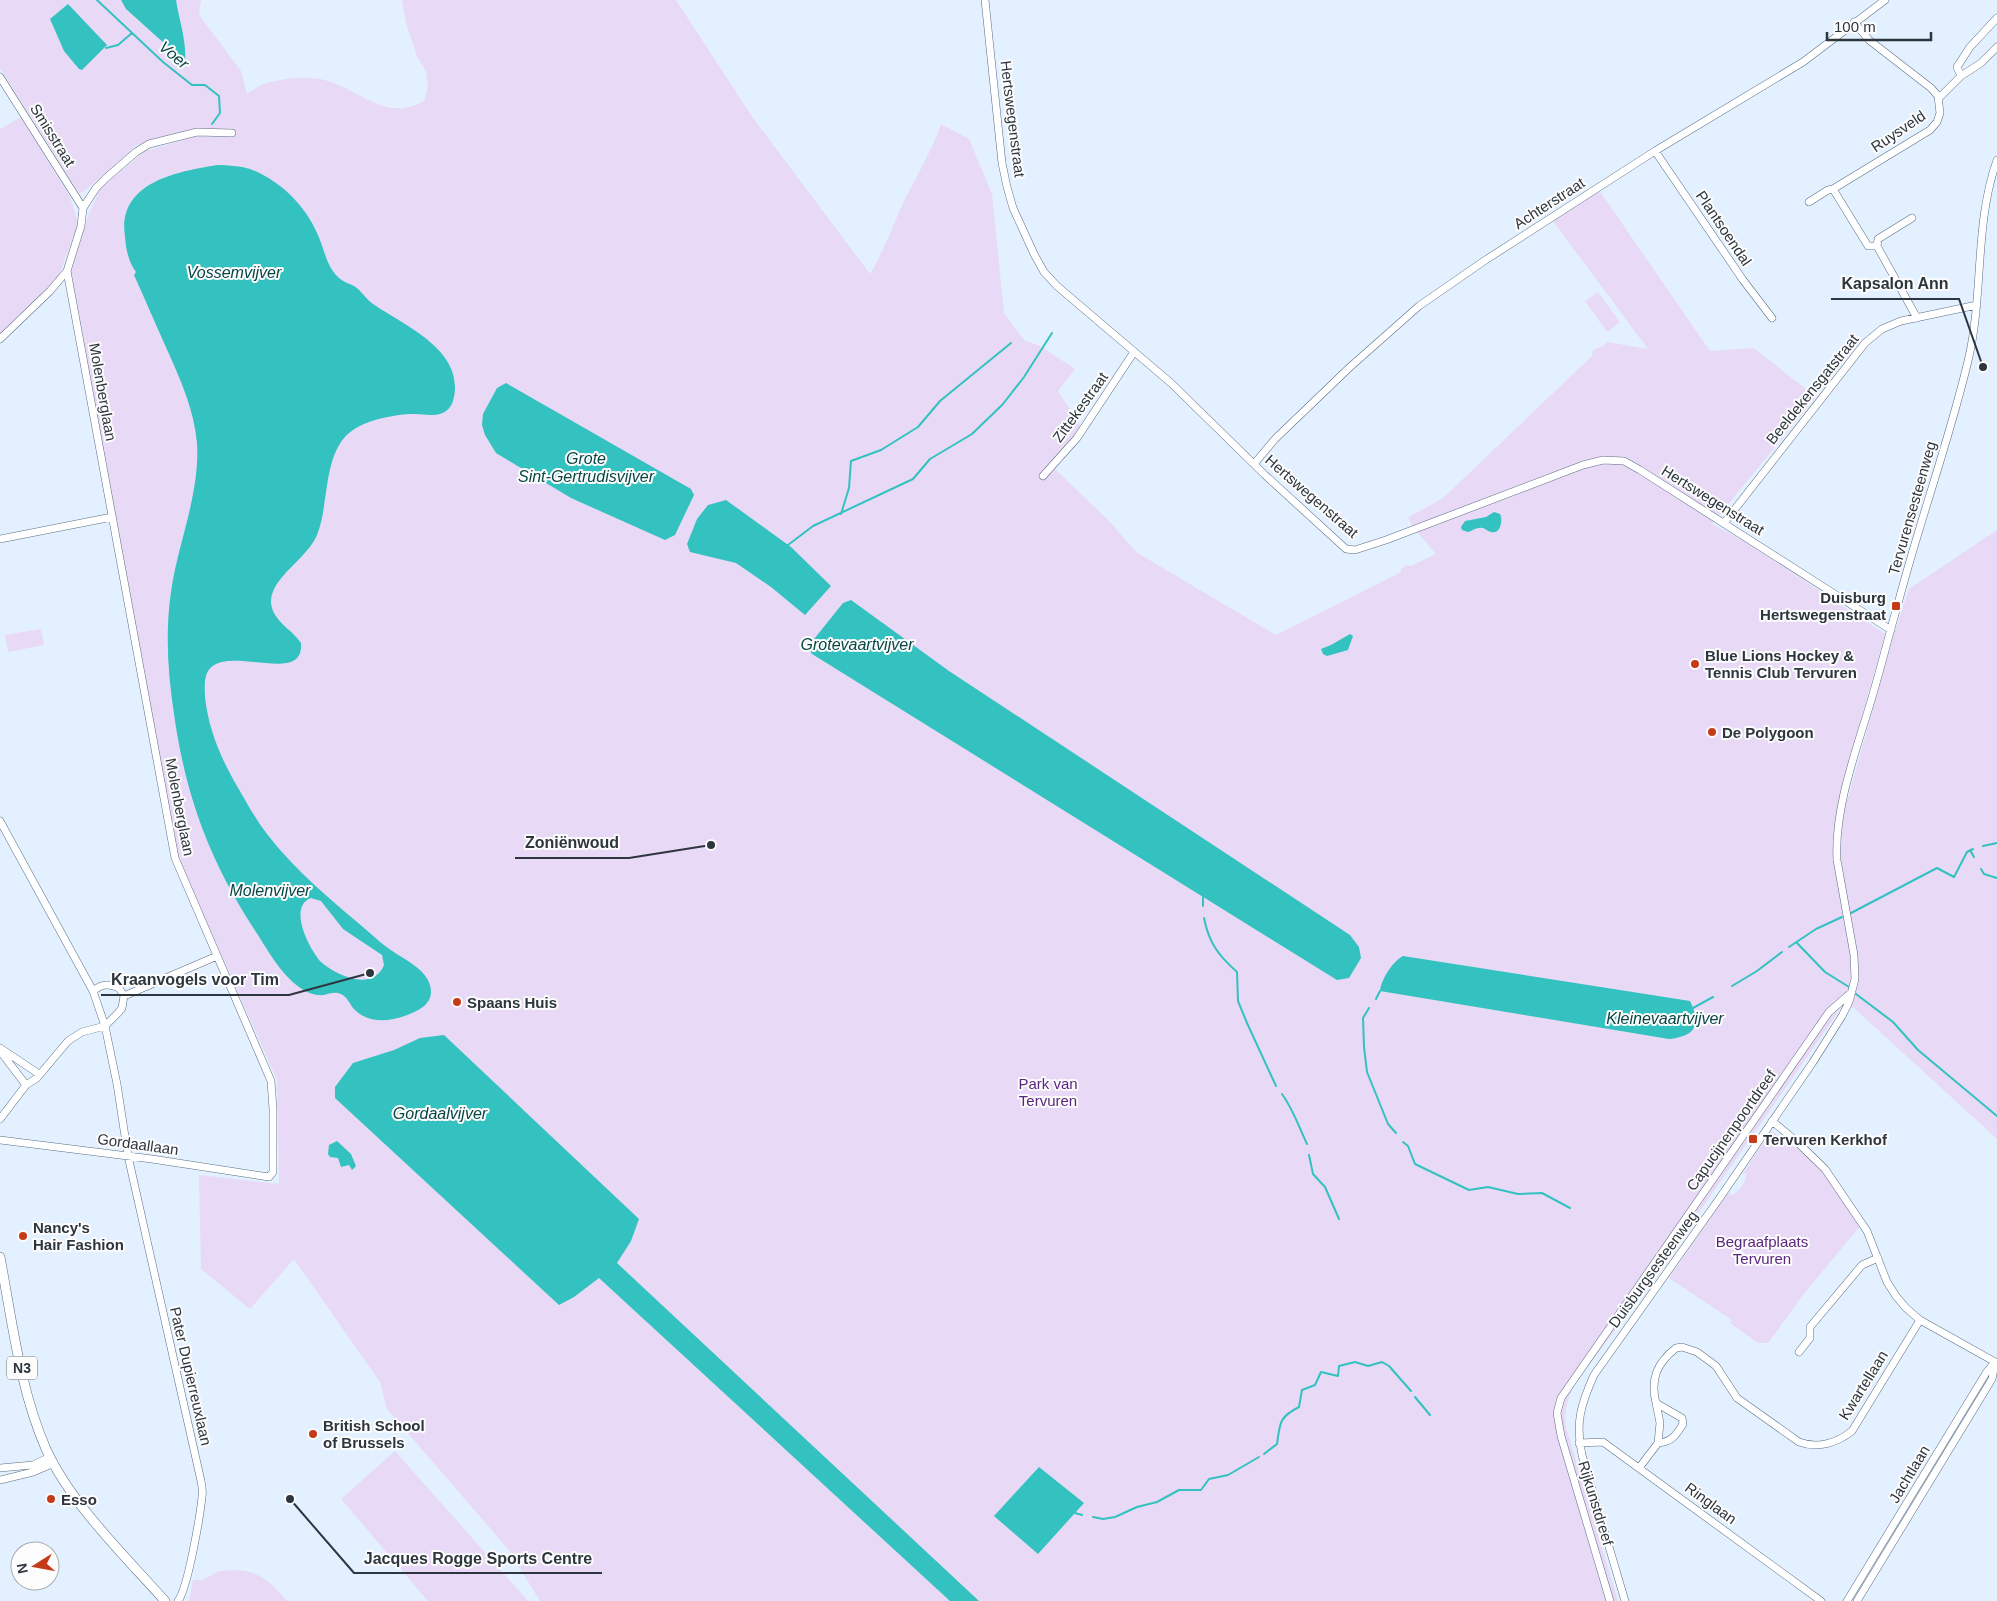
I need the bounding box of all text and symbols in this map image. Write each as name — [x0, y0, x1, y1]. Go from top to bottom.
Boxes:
scale bar — [1827, 10, 1931, 42]
text: 100 m — [1834, 18, 1876, 35]
water label: Voer — [156, 38, 193, 73]
street label: Hertswegenstraat — [997, 60, 1029, 179]
street label: Smisstraat — [27, 100, 79, 170]
street label: Ruysveld — [1868, 107, 1928, 155]
street label: Achterstraat — [1510, 173, 1588, 232]
street label: Plantsoendal — [1693, 187, 1755, 269]
water label: Vossemvijver — [187, 264, 282, 281]
callout: Kapsalon Ann — [1831, 268, 1959, 299]
text: Kapsalon Ann — [1842, 275, 1948, 292]
street label: Beeldekensgatstraat — [1762, 330, 1862, 447]
street label: Molenberglaan — [86, 342, 120, 442]
street label: Zittekestraat — [1049, 368, 1112, 445]
street label: Tervurensesteenweg — [1885, 439, 1939, 577]
water label: Grote Sint-Gertrudisvijver — [518, 450, 655, 485]
street label: Hertswegenstraat — [1262, 451, 1363, 542]
street label: Hertswegenstraat — [1659, 462, 1768, 539]
place label: Duisburg Hertswegenstraat — [1760, 589, 1886, 623]
marker: Duisburg Hertswegenstraat — [1890, 600, 1902, 612]
water label: Grotevaartvijver — [801, 636, 914, 653]
place label: Blue Lions Hockey & Tennis Club Tervuren — [1705, 647, 1857, 681]
marker: Blue Lions Hockey & Tennis Club Tervuren — [1689, 658, 1701, 670]
place label: De Polygoon — [1722, 724, 1814, 741]
marker: De Polygoon — [1706, 726, 1718, 738]
street label: Molenberglaan — [162, 757, 198, 857]
callout: Zoniënwoud — [515, 827, 629, 858]
text: Zoniënwoud — [525, 834, 619, 851]
water label: Molenvijver — [230, 882, 311, 899]
callout: Kraanvogels voor Tim — [101, 964, 289, 995]
text: Kraanvogels voor Tim — [111, 971, 279, 988]
place label: Spaans Huis — [467, 994, 557, 1011]
marker: Spaans Huis — [451, 996, 463, 1008]
water label: Kleinevaartvijver — [1606, 1010, 1724, 1027]
street label: Capucijnenpoortdreef — [1683, 1066, 1780, 1194]
park label: Park van Tervuren — [1018, 1075, 1078, 1109]
water label: Gordaalvijver — [393, 1105, 488, 1122]
street label: Gordaallaan — [96, 1130, 180, 1158]
place label: Tervuren Kerkhof — [1763, 1131, 1888, 1148]
marker: Tervuren Kerkhof — [1747, 1133, 1759, 1145]
street label: Duisburgsesteenweg — [1605, 1207, 1701, 1331]
place label: Nancy's Hair Fashion — [33, 1219, 124, 1253]
marker: Nancy's Hair Fashion — [17, 1230, 29, 1242]
park label: Begraafplaats Tervuren — [1716, 1233, 1808, 1267]
street label: Pater Dupierreuxlaan — [167, 1305, 215, 1447]
street label: Kwartellaan — [1835, 1347, 1891, 1423]
road number: N3 — [7, 1356, 37, 1380]
place label: British School of Brussels — [323, 1417, 425, 1451]
marker: British School of Brussels — [307, 1428, 319, 1440]
street label: Jachtlaan — [1885, 1442, 1933, 1506]
street label: Rijkunstdreef — [1575, 1459, 1617, 1548]
street label: Ringlaan — [1682, 1479, 1740, 1527]
place label: Esso — [61, 1491, 97, 1508]
marker: Esso — [45, 1493, 57, 1505]
north arrow — [10, 1541, 60, 1591]
callout: Jacques Rogge Sports Centre — [354, 1542, 602, 1573]
text: Jacques Rogge Sports Centre — [364, 1550, 592, 1567]
text: N — [13, 1562, 31, 1575]

